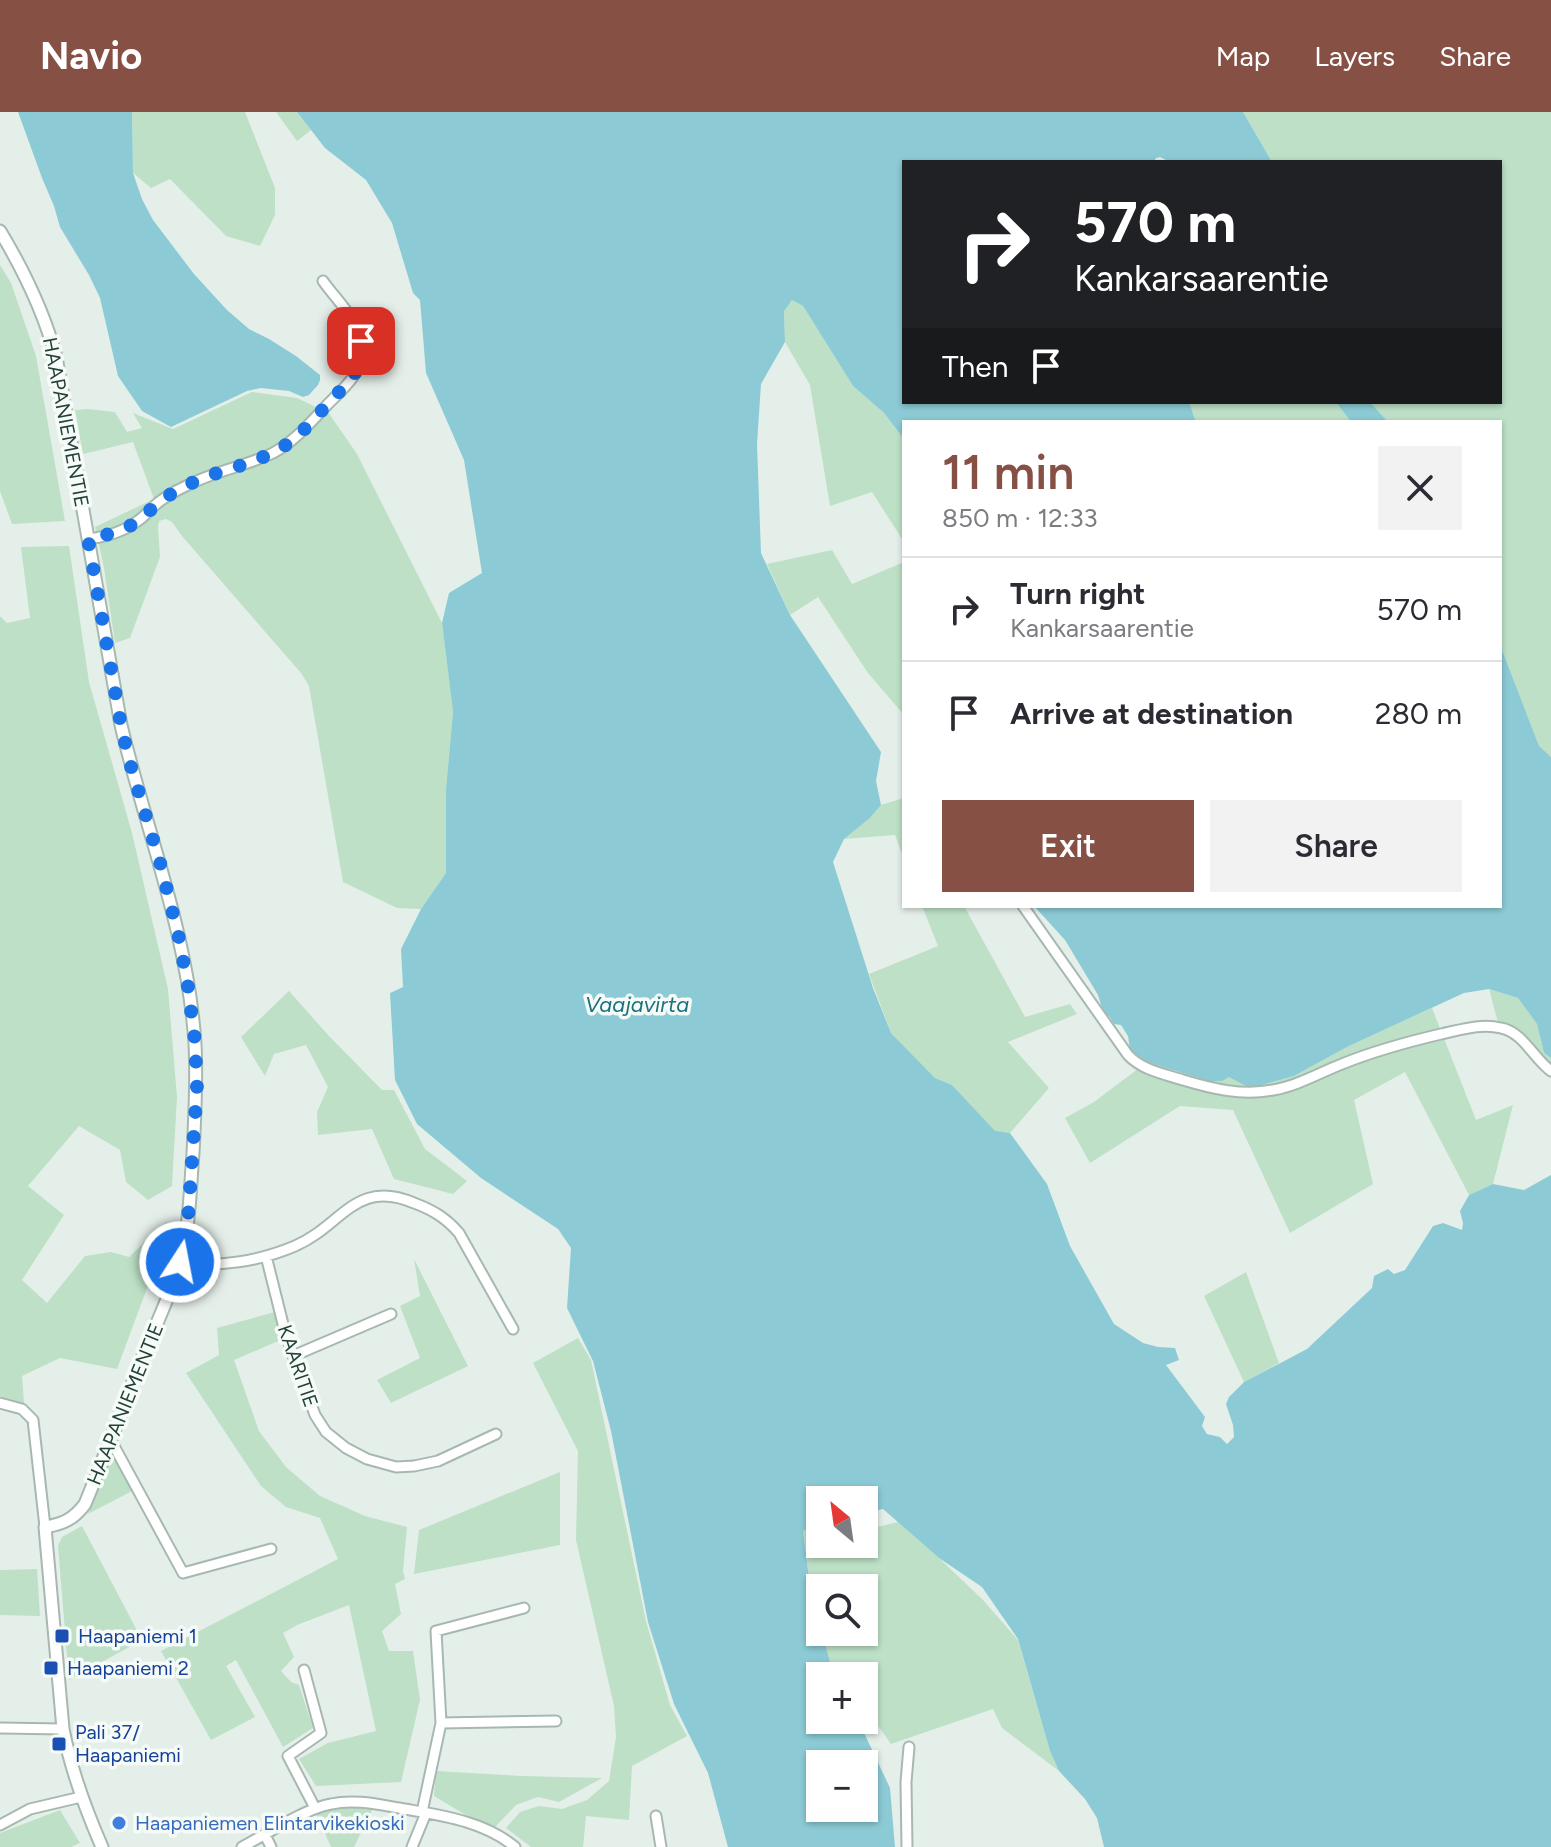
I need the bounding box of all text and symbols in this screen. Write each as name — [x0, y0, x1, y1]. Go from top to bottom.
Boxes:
text: Navio — [40, 33, 142, 79]
text: Map — [1216, 39, 1270, 73]
text: Layers — [1314, 39, 1395, 73]
text: Share — [1439, 39, 1511, 73]
text: 570 m — [1074, 189, 1236, 256]
icon: right — [942, 192, 1046, 296]
text: Kankarsaarentie — [1074, 257, 1329, 300]
pin — [327, 307, 395, 375]
icon: arrive — [339, 319, 383, 363]
street label: HAAPANIEMENTIE — [38, 335, 94, 509]
icon: arrive — [1024, 344, 1068, 388]
text: Then — [942, 348, 1008, 385]
text: 11 min — [942, 443, 1074, 501]
button: close — [1378, 446, 1462, 530]
text: 850 m · 12:33 — [942, 502, 1098, 534]
text: Turn right — [1010, 575, 1145, 612]
icon: right — [942, 587, 986, 631]
text: 570 m — [1376, 591, 1462, 628]
text: Kankarsaarentie — [1010, 612, 1194, 644]
icon: arrive — [942, 691, 986, 735]
text: Arrive at destination — [1010, 695, 1293, 732]
text: 280 m — [1375, 695, 1462, 732]
button: Exit — [942, 800, 1194, 892]
button: Share — [1210, 800, 1462, 892]
water label: Vaajavirta — [585, 991, 689, 1018]
position arrow — [138, 1220, 222, 1304]
street label: HAAPANIEMENTIE — [82, 1320, 168, 1488]
street label: KAARITIE — [273, 1322, 323, 1410]
north arrow — [806, 1486, 878, 1558]
map controls — [806, 1486, 878, 1822]
button: search — [806, 1574, 878, 1646]
place label: Haapaniemi 1 — [78, 1624, 197, 1648]
marker: Haapaniemi 1 — [53, 1627, 71, 1645]
place label: Haapaniemi 2 — [67, 1656, 189, 1680]
marker: Haapaniemi 2 — [42, 1659, 60, 1677]
button: + — [806, 1662, 878, 1734]
place label: Pali 37/ Haapaniemi — [75, 1720, 181, 1767]
marker: Pali 37/ Haapaniemi — [50, 1735, 68, 1753]
button: − — [806, 1750, 878, 1822]
place label: Haapaniemen Elintarvikekioski — [135, 1811, 405, 1835]
marker: Haapaniemen Elintarvikekioski — [110, 1814, 128, 1832]

